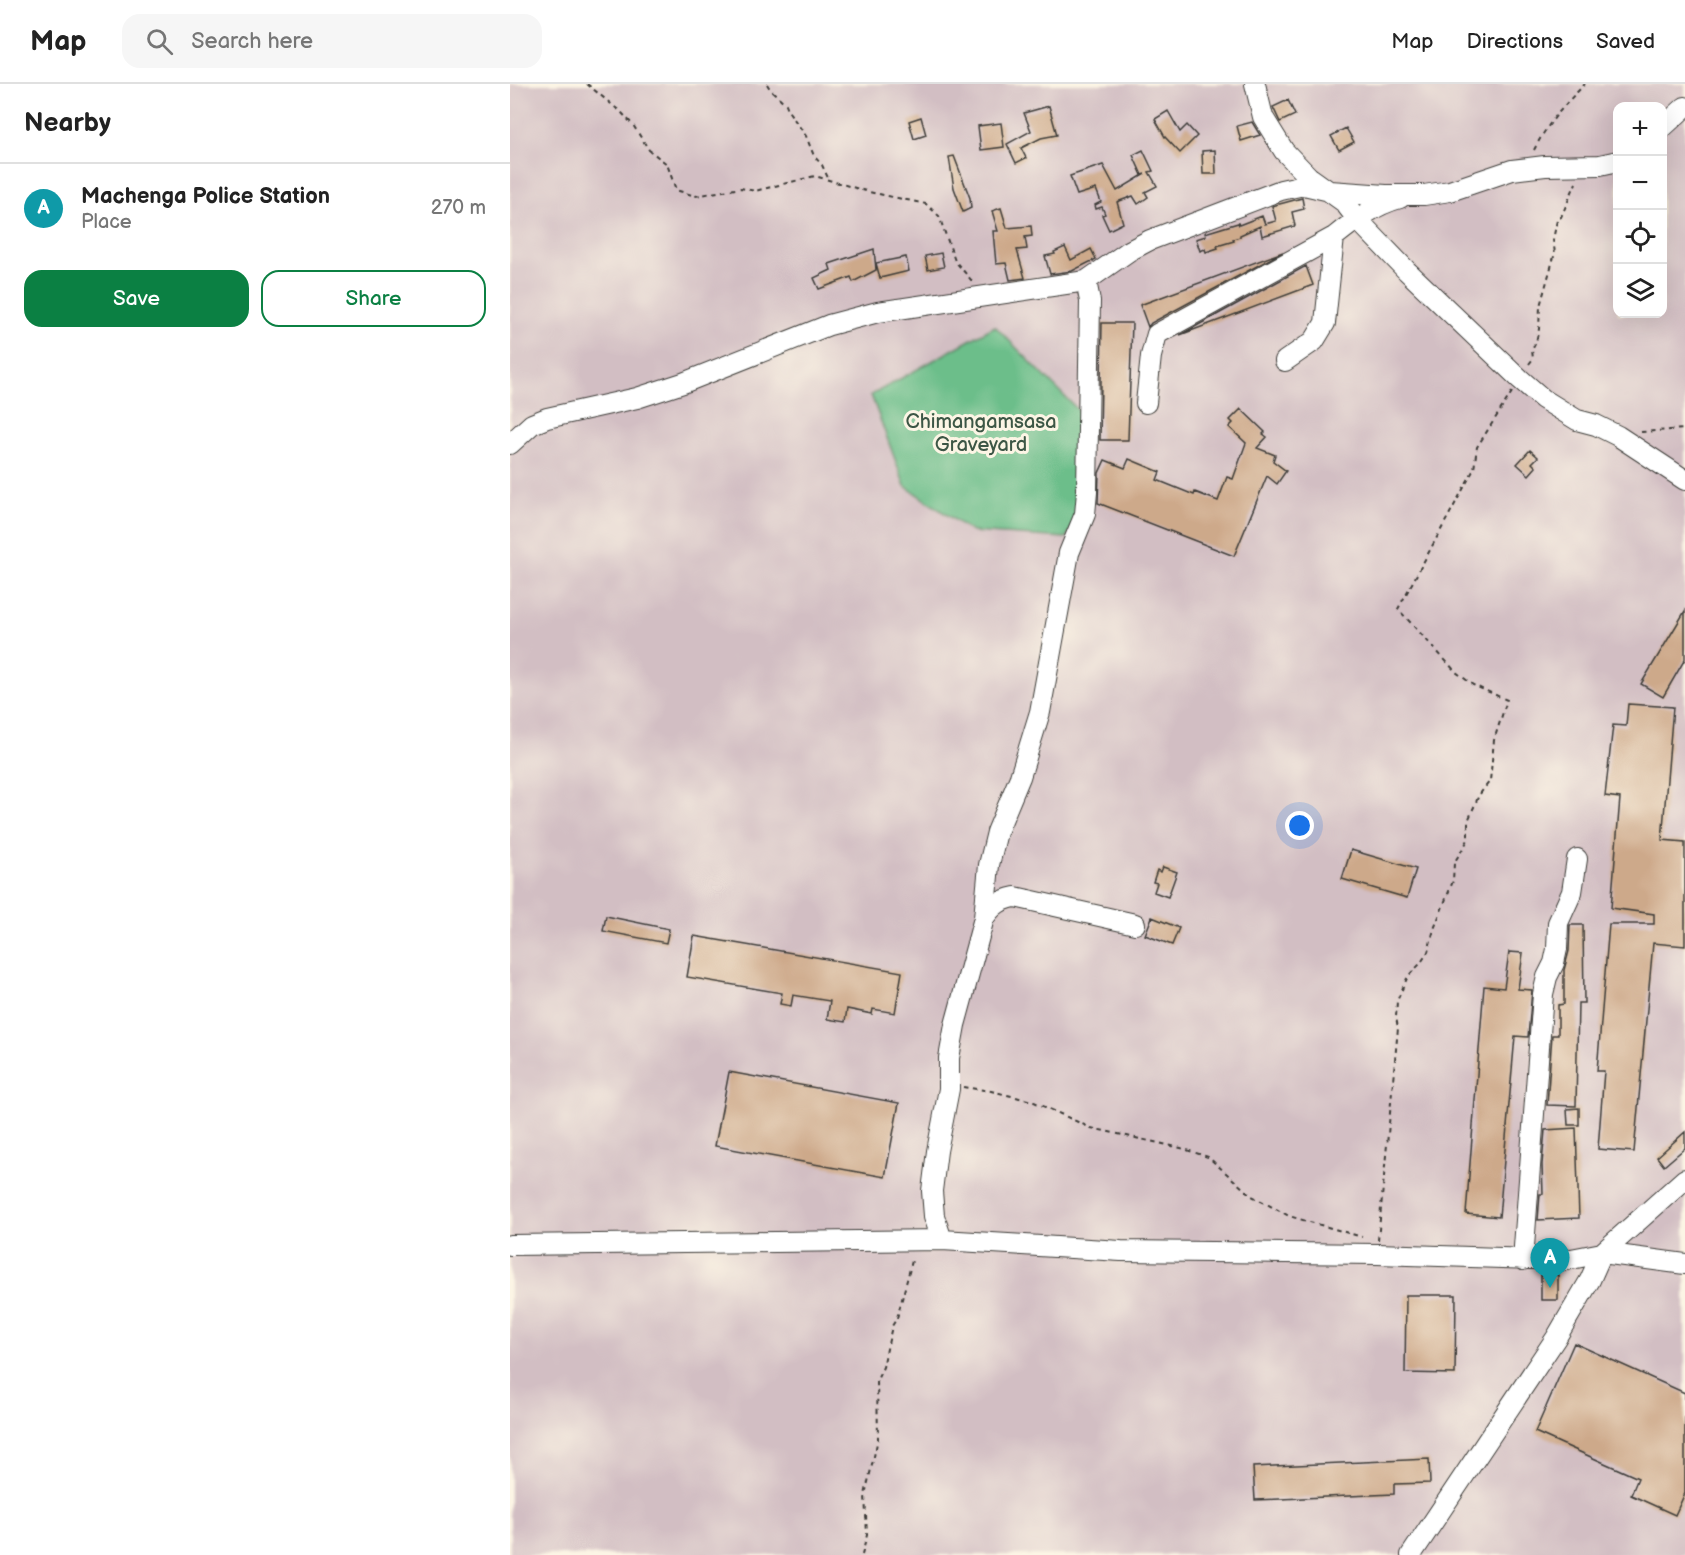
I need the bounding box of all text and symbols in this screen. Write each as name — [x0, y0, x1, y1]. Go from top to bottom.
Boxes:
search box — [122, 14, 542, 68]
text: Map — [30, 25, 86, 58]
icon: search — [143, 25, 176, 58]
text: Search here — [191, 28, 313, 55]
text: Map — [1391, 29, 1434, 54]
text: Directions — [1467, 29, 1563, 54]
text: Saved — [1596, 29, 1655, 54]
map controls — [1613, 102, 1667, 318]
button: + — [1613, 102, 1667, 156]
text: Nearby — [24, 108, 111, 139]
button: − — [1613, 156, 1667, 210]
text: Machenga Police Station — [81, 183, 330, 210]
text: A — [37, 196, 50, 220]
text: 270 m — [431, 196, 486, 220]
text: Place — [81, 210, 132, 234]
button: locate — [1613, 210, 1667, 264]
button: layers — [1613, 264, 1667, 318]
button: Save — [24, 270, 249, 327]
button: Share — [261, 270, 486, 327]
park label: Chimangamsasa Graveyard — [906, 410, 1056, 457]
your location — [1285, 811, 1314, 840]
pin: A — [1530, 1238, 1570, 1288]

